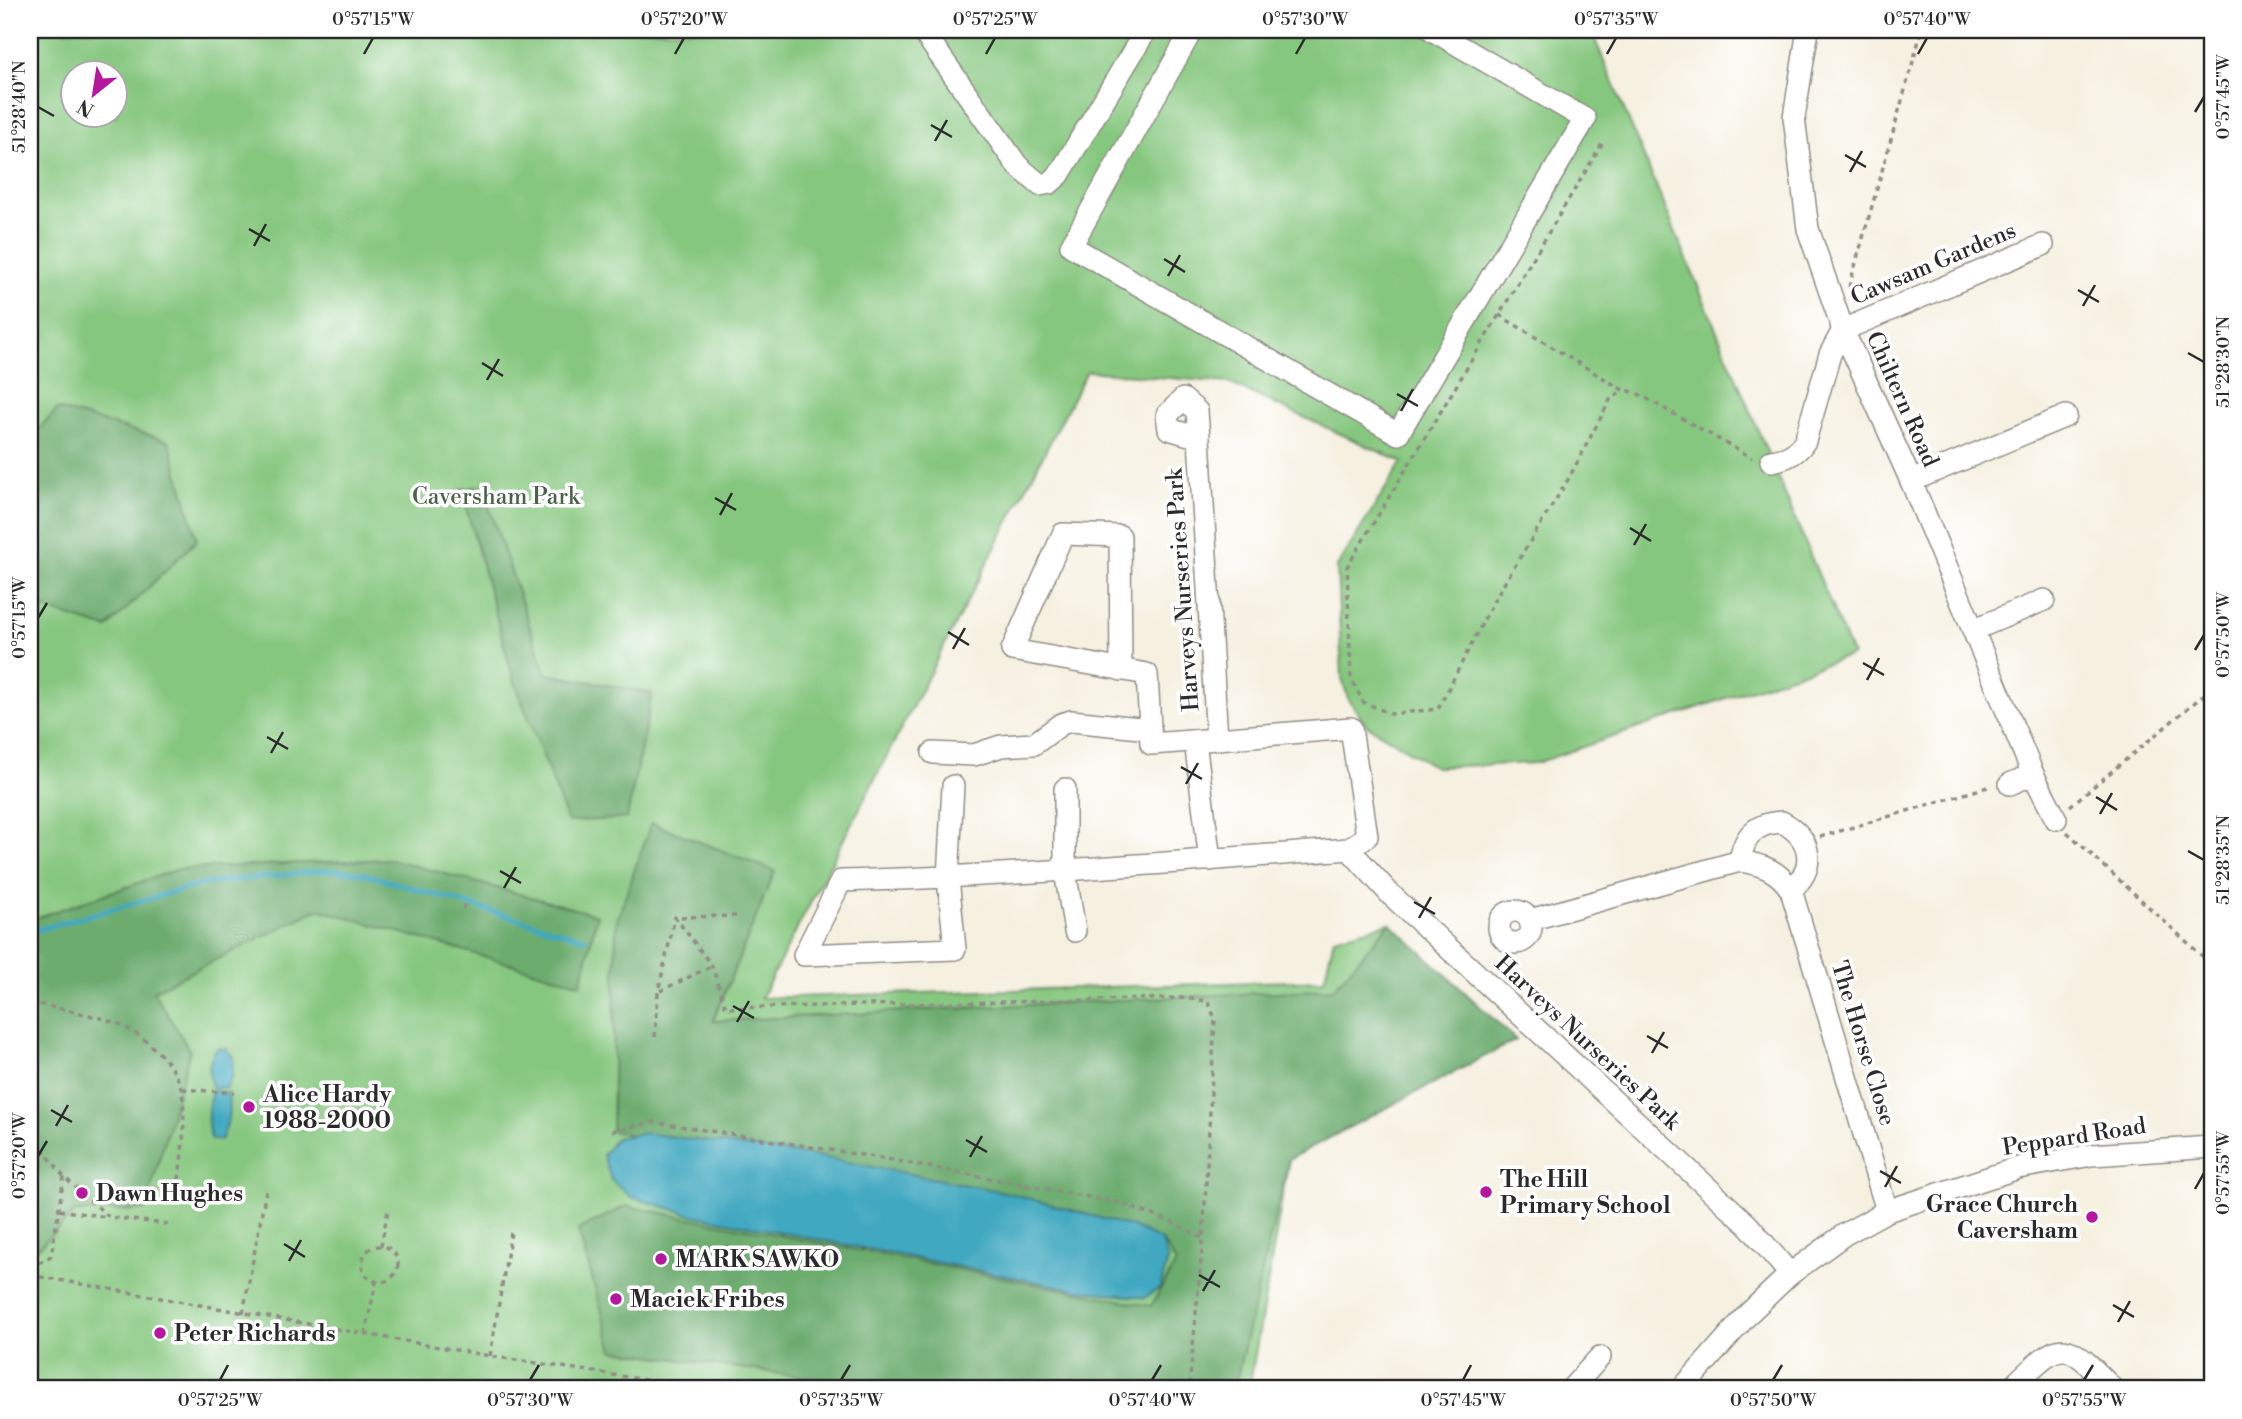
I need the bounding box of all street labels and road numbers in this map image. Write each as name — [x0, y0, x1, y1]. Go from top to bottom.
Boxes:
street label: Cawsam Gardens — [1846, 216, 2020, 311]
street label: Chiltern Road — [1860, 327, 1944, 472]
street label: Harveys Nurseries Park — [1160, 467, 1205, 712]
street label: Harveys Nurseries Park — [1489, 950, 1687, 1137]
street label: The Horse Close — [1825, 958, 1901, 1129]
street label: Peppard Road — [2000, 1112, 2148, 1162]

